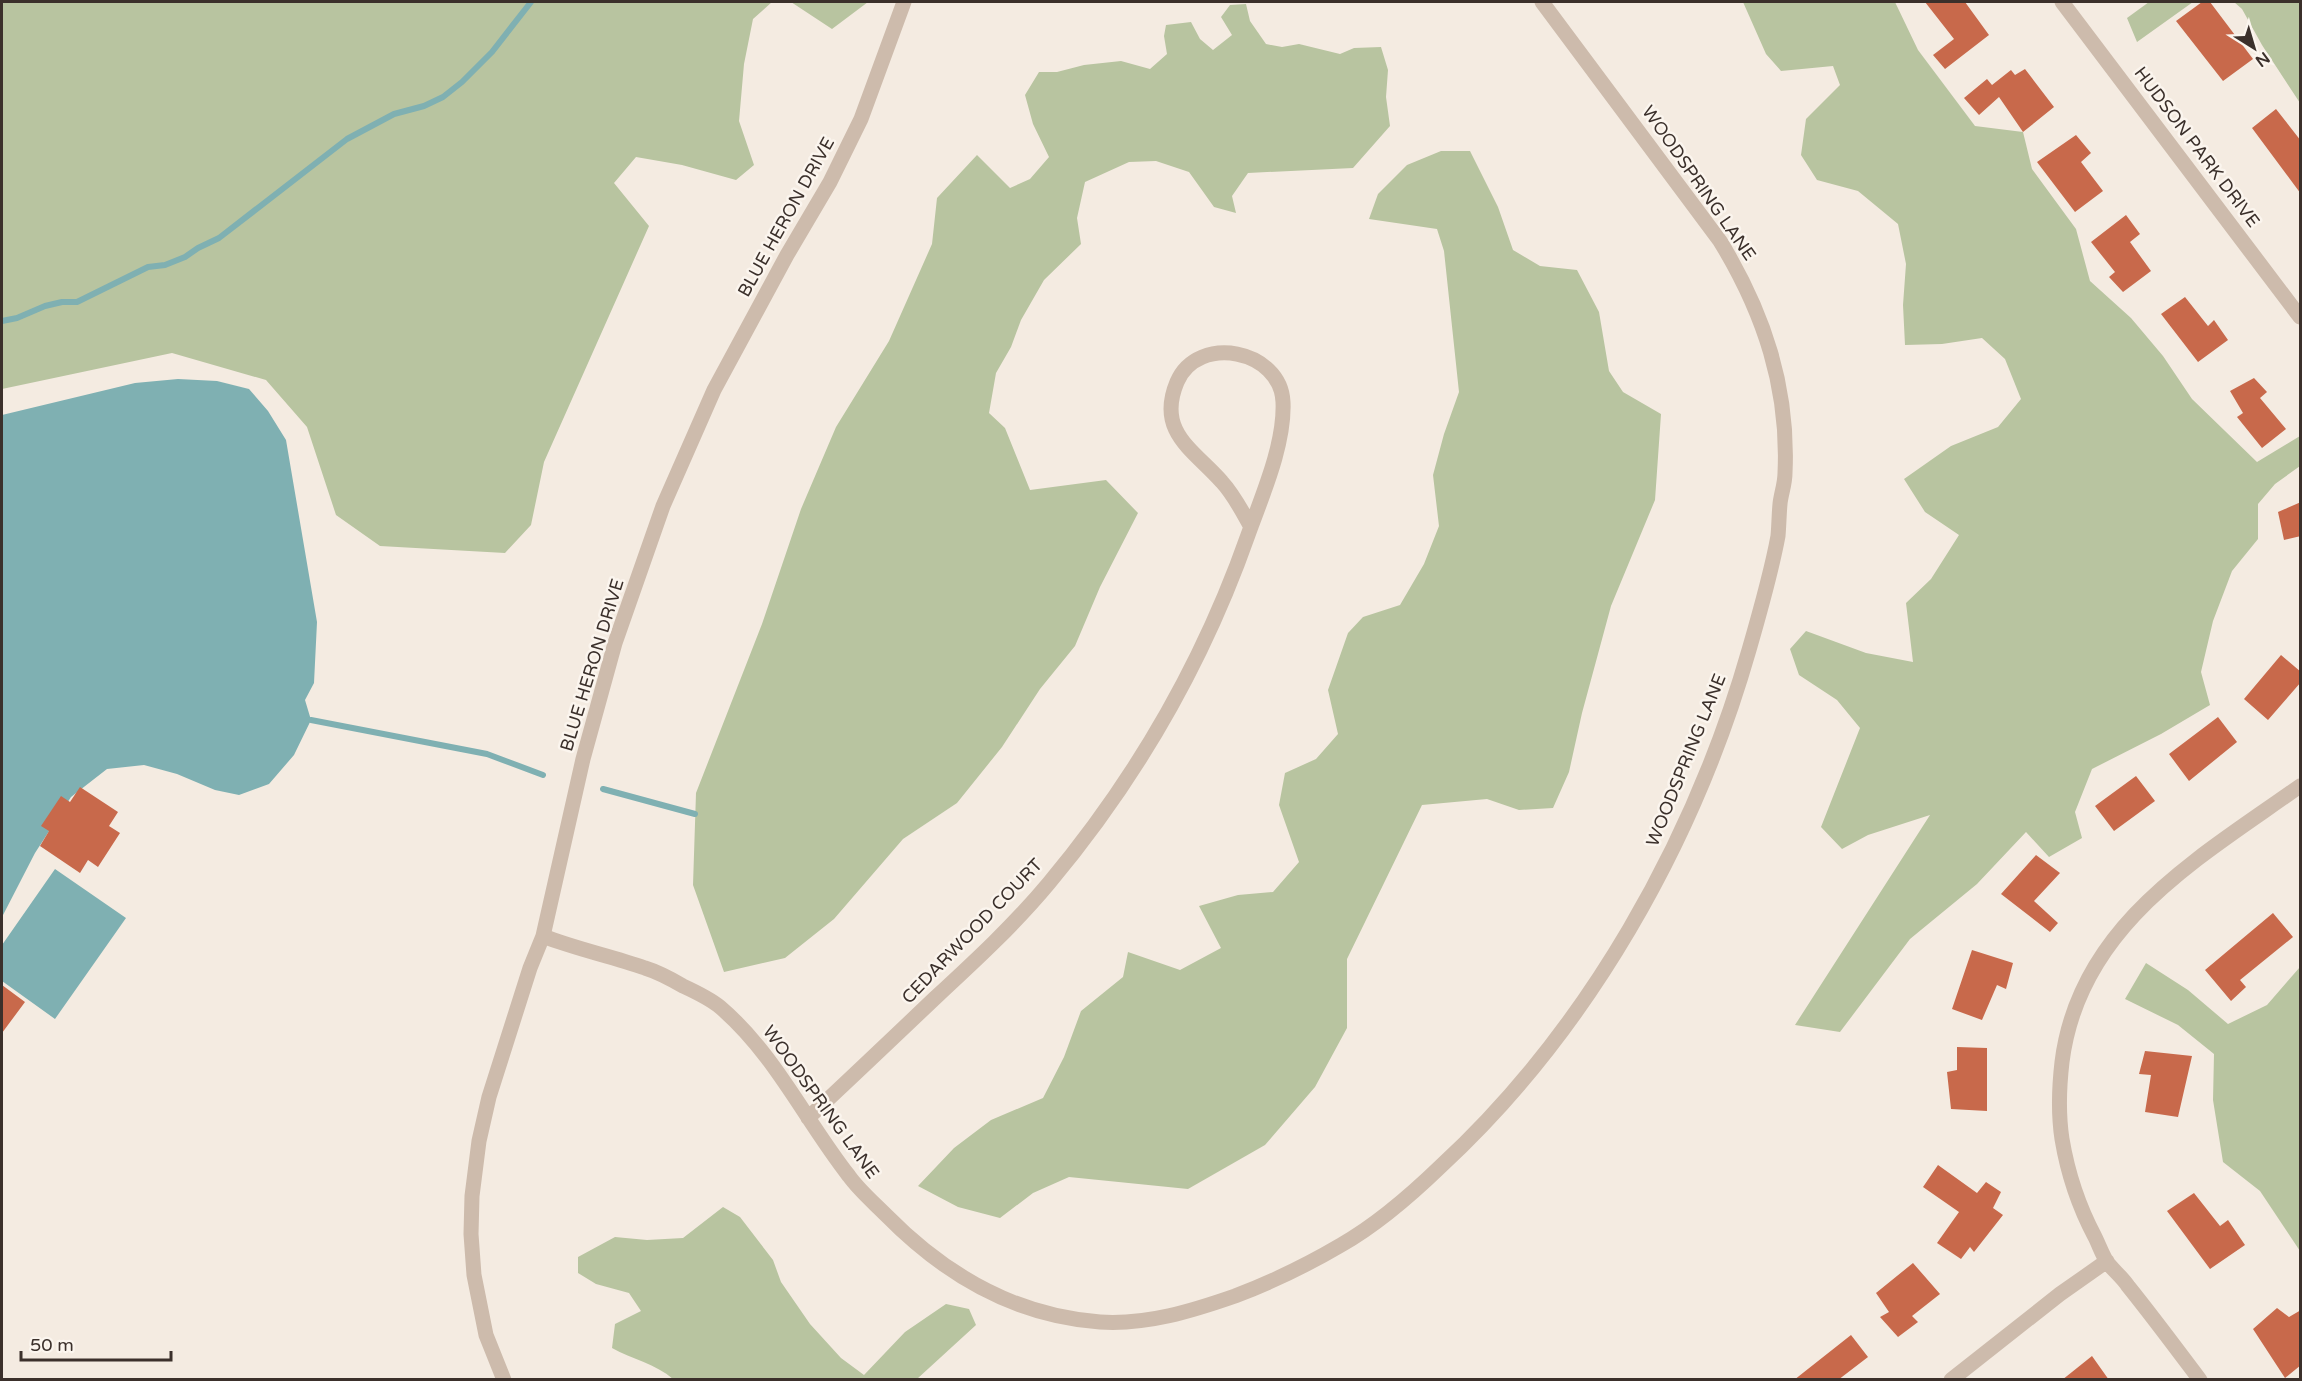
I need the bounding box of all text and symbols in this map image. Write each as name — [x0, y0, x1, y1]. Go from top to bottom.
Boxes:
north arrow — [2224, 18, 2284, 78]
text: N — [2251, 47, 2274, 71]
street label: HUDSON PARK DRIVE — [2129, 62, 2265, 232]
street label: WOODSPRING LANE — [1637, 101, 1761, 265]
street label: BLUE HERON DRIVE — [733, 133, 839, 301]
street label: BLUE HERON DRIVE — [555, 576, 629, 754]
street label: WOODSPRING LANE — [1641, 670, 1731, 850]
street label: CEDARWOOD COURT — [897, 854, 1047, 1008]
street label: WOODSPRING LANE — [758, 1021, 884, 1183]
scale bar — [21, 1324, 171, 1362]
text: 50 m — [30, 1334, 74, 1356]

